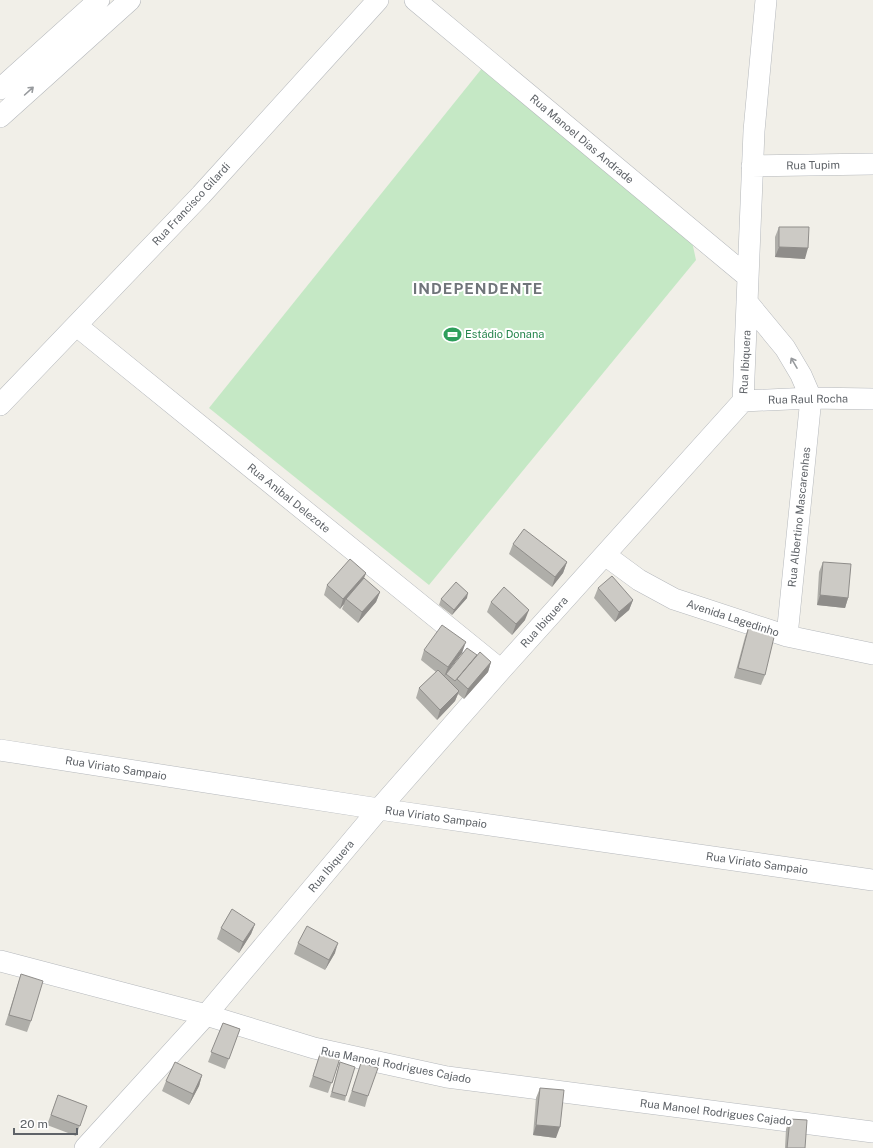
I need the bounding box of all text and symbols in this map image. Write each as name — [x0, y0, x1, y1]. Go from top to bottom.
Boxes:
one-way arrow — [24, 86, 34, 95]
street label: Rua Manoel Dias Andrade — [528, 92, 636, 186]
street label: Rua Tupim — [786, 159, 840, 171]
street label: Rua Francisco Gilardi — [150, 160, 232, 248]
district label: INDEPENDENTE — [413, 280, 543, 297]
sports icon: Estádio Donana — [442, 324, 462, 344]
place label: Estádio Donana — [465, 328, 544, 340]
street label: Rua Ibiquera — [737, 330, 753, 394]
one-way arrow — [789, 357, 797, 369]
street label: Rua Raul Rocha — [768, 392, 848, 406]
street label: Rua Albertino Mascarenhas — [786, 446, 812, 588]
street label: Rua Anibal Delezote — [245, 461, 333, 535]
street label: Rua Ibiquera — [518, 594, 570, 650]
street label: Avenida Lagedinho — [685, 597, 781, 639]
street label: Rua Viriato Sampaio — [64, 754, 168, 782]
street label: Rua Viriato Sampaio — [384, 804, 488, 830]
street label: Rua Ibiquera — [306, 838, 356, 894]
street label: Rua Viriato Sampaio — [705, 850, 809, 876]
street label: Rua Manoel Rodrigues Cajado — [320, 1045, 472, 1085]
street label: Rua Manoel Rodrigues Cajado — [639, 1097, 793, 1127]
scale bar — [14, 1110, 77, 1136]
text: 20 m — [20, 1117, 48, 1131]

